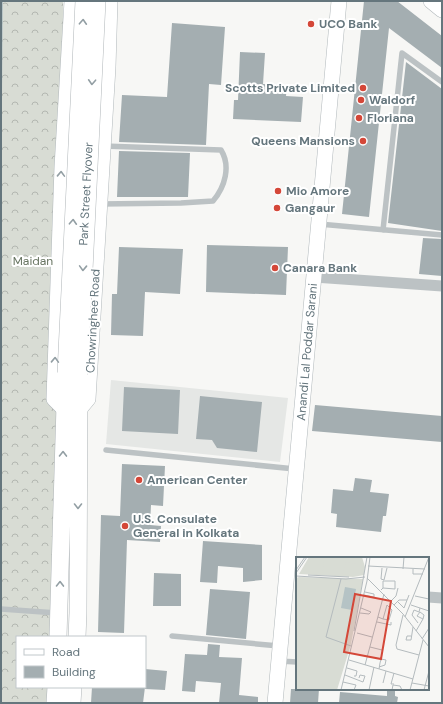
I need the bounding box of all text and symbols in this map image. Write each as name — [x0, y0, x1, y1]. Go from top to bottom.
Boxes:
place label: UCO Bank — [319, 16, 377, 32]
one-way arrow — [79, 19, 88, 25]
marker: UCO Bank — [306, 19, 316, 29]
one-way arrow — [88, 79, 97, 85]
place label: Scotts Private Limited — [225, 80, 355, 96]
marker: Scotts Private Limited — [358, 83, 368, 93]
place label: Waldorf — [369, 92, 415, 108]
marker: Waldorf — [356, 95, 366, 105]
place label: Floriana — [367, 110, 414, 126]
marker: Floriana — [354, 113, 364, 123]
place label: Queens Mansions — [251, 133, 355, 149]
marker: Queens Mansions — [358, 136, 368, 146]
street label: Park Street Flyover — [75, 141, 97, 246]
one-way arrow — [57, 171, 66, 177]
place label: Mio Amore — [286, 183, 349, 199]
marker: Mio Amore — [273, 186, 283, 196]
place label: Gangaur — [285, 200, 335, 216]
marker: Gangaur — [272, 203, 282, 213]
one-way arrow — [68, 219, 77, 225]
park label: Maidan — [13, 253, 53, 269]
place label: Canara Bank — [283, 260, 357, 276]
marker: Canara Bank — [270, 263, 280, 273]
one-way arrow — [78, 265, 87, 271]
street label: Chowringhee Road — [82, 269, 104, 373]
street label: Anandi Lal Poddar Sarani — [293, 283, 321, 421]
one-way arrow — [51, 357, 60, 363]
one-way arrow — [59, 451, 67, 457]
place label: American Center — [147, 472, 248, 488]
marker: American Center — [134, 475, 144, 485]
one-way arrow — [74, 503, 82, 509]
place label: U.S. Consulate General in Kolkata — [133, 511, 239, 541]
marker: U.S. Consulate General in Kolkata — [120, 521, 130, 531]
inset map — [296, 557, 429, 690]
one-way arrow — [56, 581, 64, 587]
legend — [16, 636, 146, 688]
text: Road — [52, 644, 80, 660]
text: Building — [52, 664, 96, 680]

